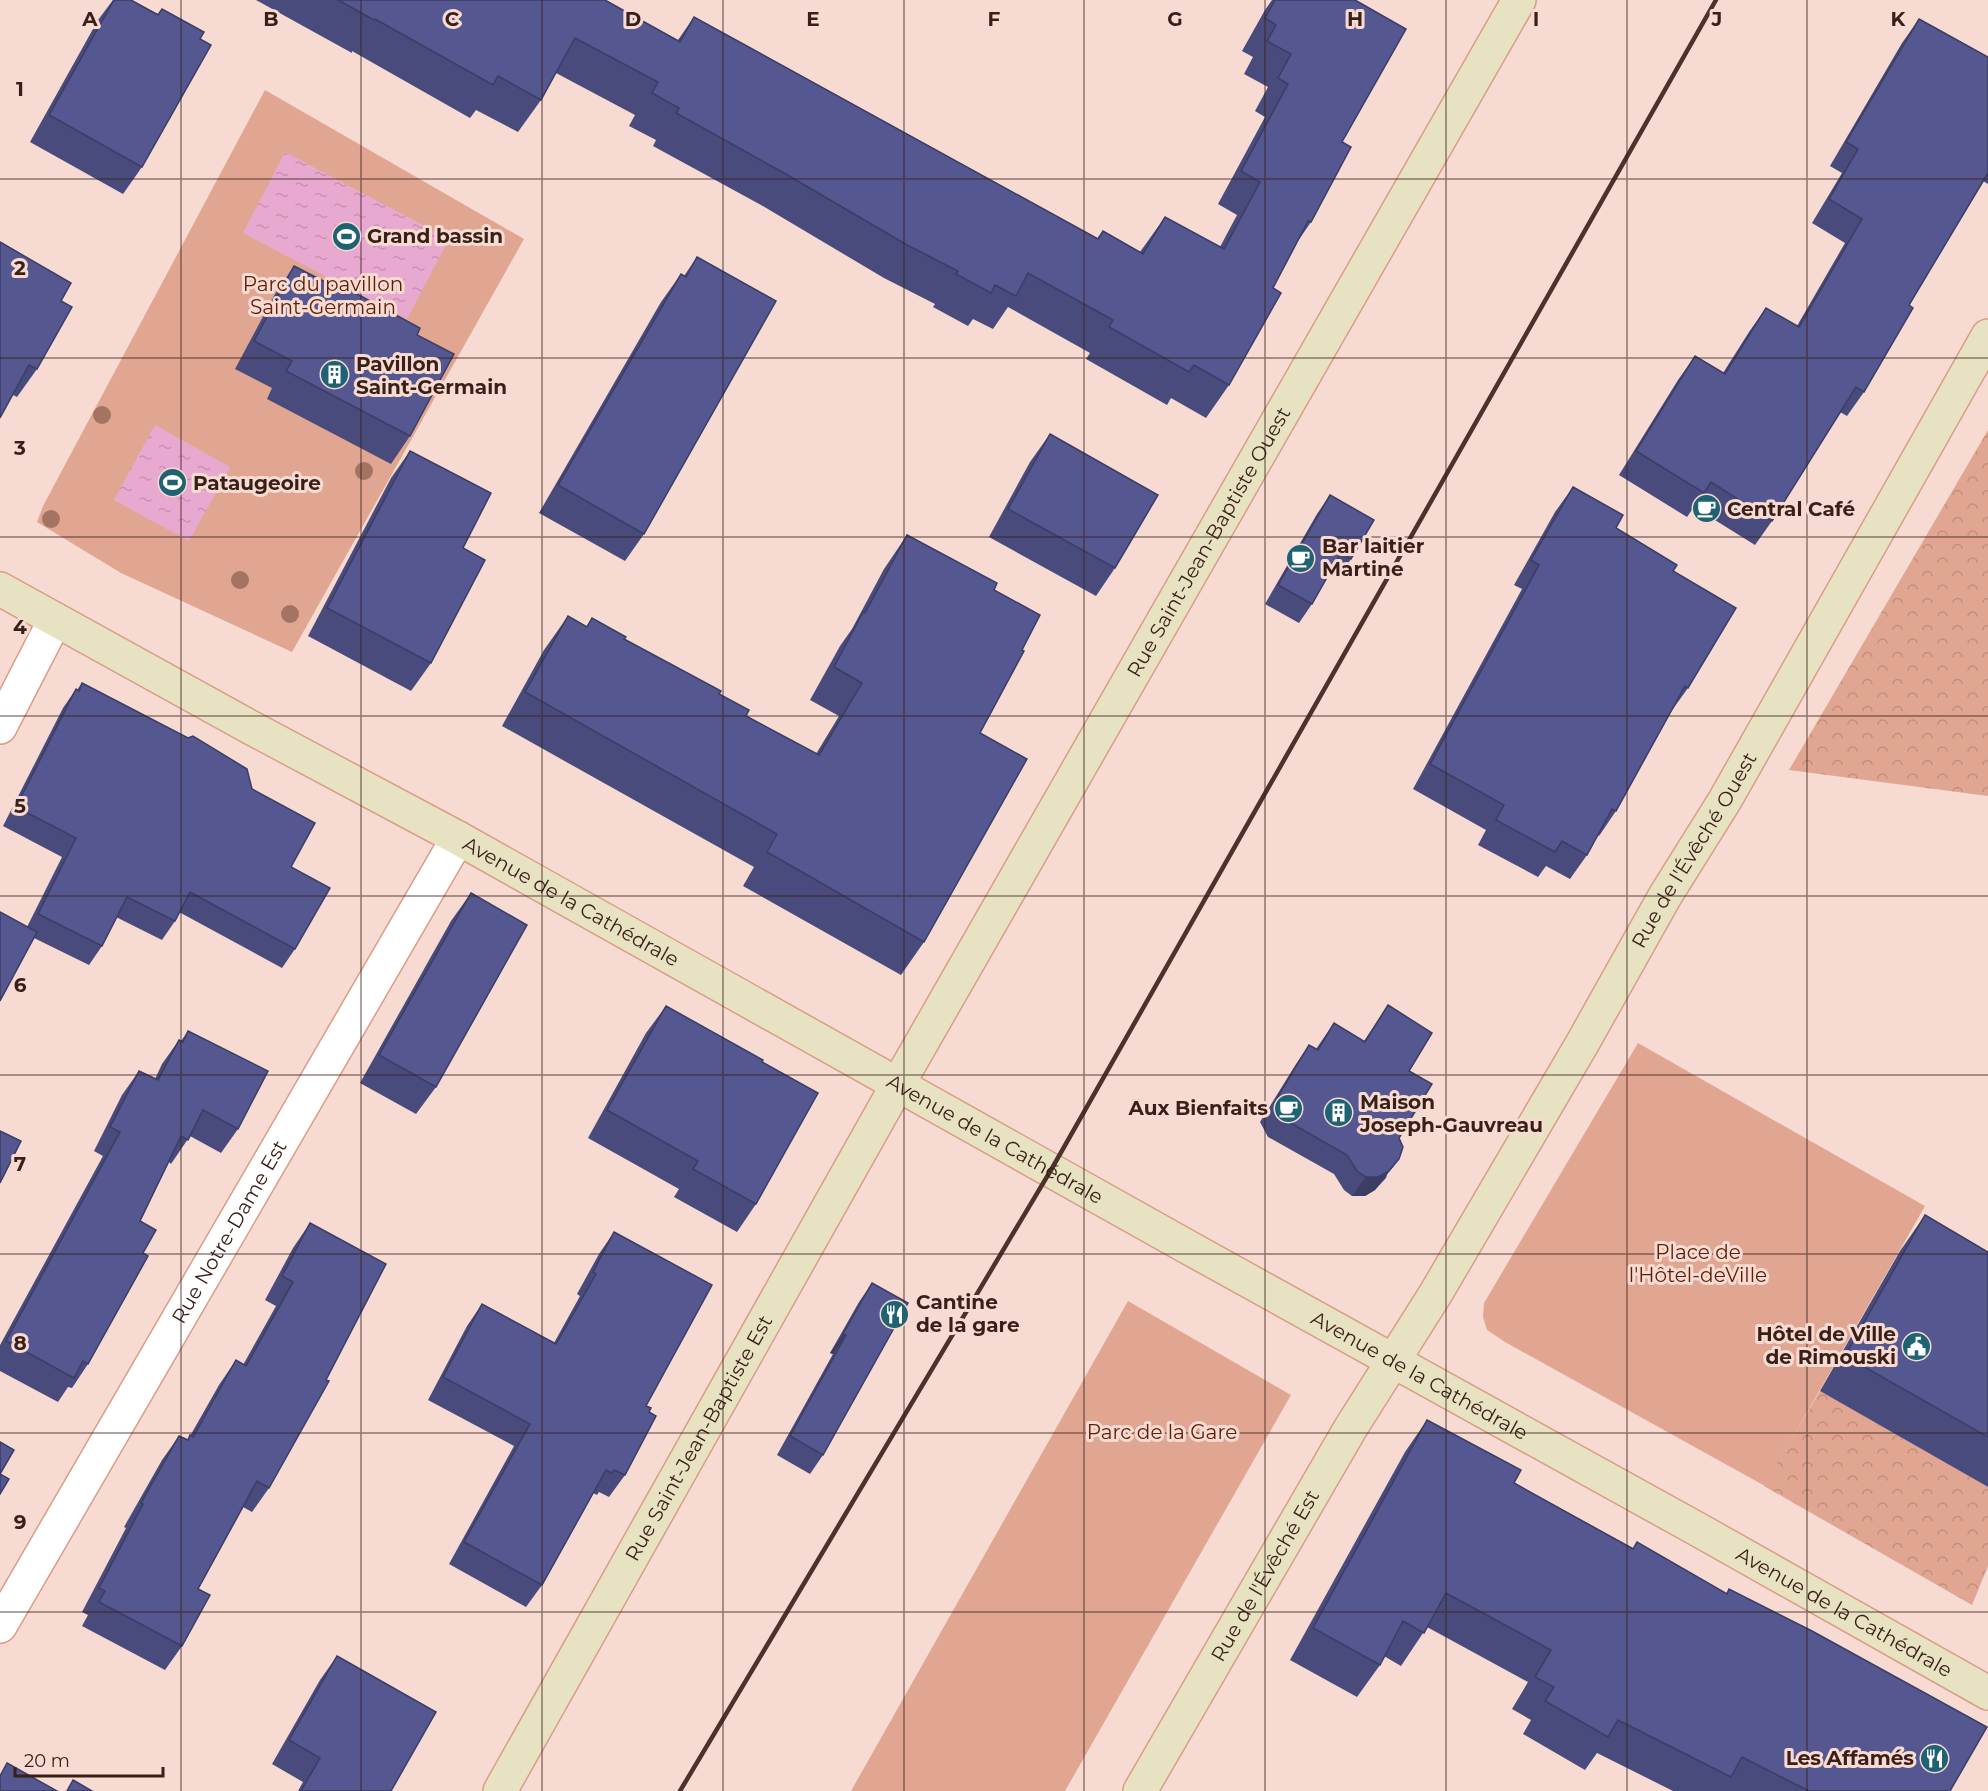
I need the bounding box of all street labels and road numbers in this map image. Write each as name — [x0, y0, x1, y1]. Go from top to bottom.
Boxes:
street label: Rue Saint-Jean-Baptiste Ouest — [1122, 403, 1295, 681]
street label: Rue de l'Évêché Ouest — [1626, 748, 1762, 952]
street label: Avenue de la Cathédrale — [459, 831, 683, 971]
street label: Avenue de la Cathédrale — [883, 1069, 1107, 1209]
street label: Rue Notre-Dame Est — [167, 1136, 292, 1328]
street label: Avenue de la Cathédrale — [1307, 1306, 1532, 1445]
street label: Rue Saint-Jean-Baptiste Est — [620, 1311, 777, 1565]
street label: Rue de l'Évêché Est — [1206, 1485, 1324, 1666]
street label: Avenue de la Cathédrale — [1732, 1542, 1956, 1682]

